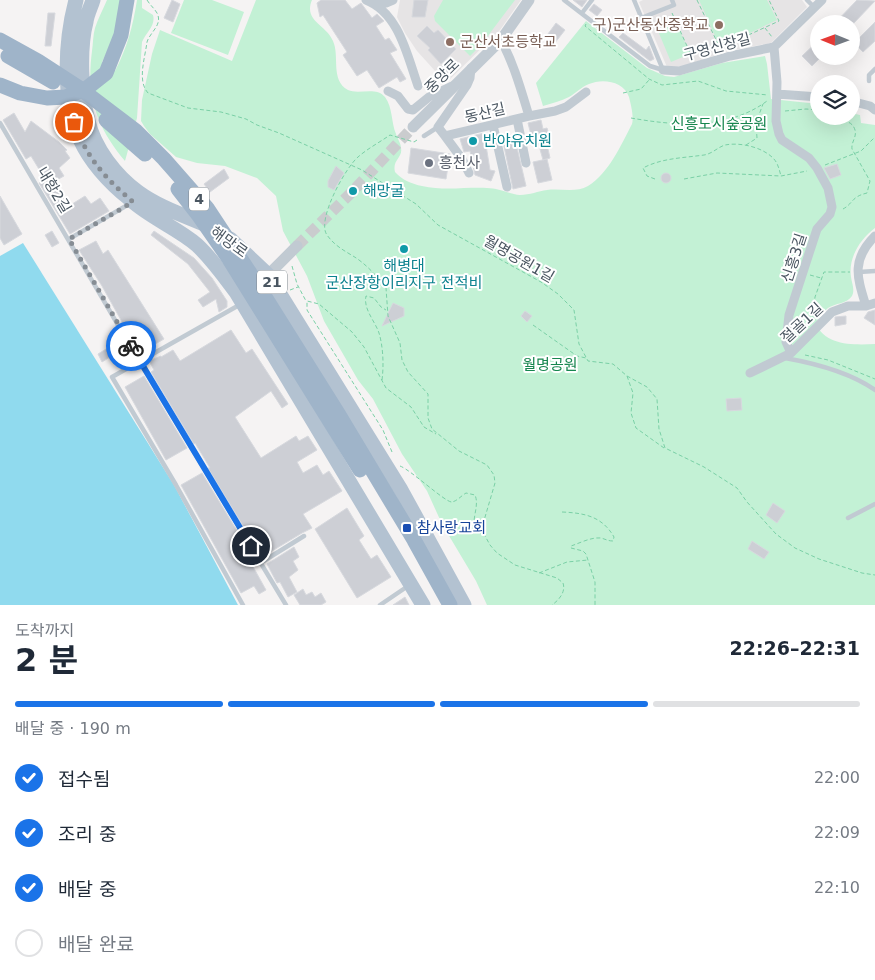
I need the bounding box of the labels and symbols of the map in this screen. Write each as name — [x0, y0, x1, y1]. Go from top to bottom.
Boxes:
north arrow — [810, 15, 860, 65]
place label: 구)군산동산중학교 — [593, 16, 709, 34]
marker: 구)군산동산중학교 — [713, 19, 725, 31]
street label: 구영신창길 — [681, 29, 753, 65]
place label: 군산서초등학교 — [460, 33, 557, 51]
marker: 군산서초등학교 — [444, 36, 456, 48]
street label: 중앙로 — [421, 55, 463, 97]
street label: 동산길 — [463, 100, 507, 126]
pin — [53, 101, 95, 143]
park label: 신흥도시숲공원 — [671, 115, 767, 133]
place label: 반야유치원 — [483, 132, 552, 150]
marker: 반야유치원 — [467, 135, 479, 147]
place label: 흥천사 — [439, 154, 481, 172]
marker: 흥천사 — [423, 157, 435, 169]
street label: 내항2길 — [33, 164, 75, 216]
place label: 해망굴 — [363, 182, 404, 200]
marker: 해망굴 — [347, 185, 359, 197]
road number: 4 — [189, 188, 209, 210]
street label: 해망로 — [207, 223, 251, 261]
street label: 신흥3길 — [778, 231, 810, 285]
street label: 월명공원1길 — [480, 232, 558, 286]
marker: 해병대 군산장항이리지구 전적비 — [398, 243, 410, 255]
place label: 해병대 군산장항이리지구 전적비 — [326, 257, 482, 292]
road number: 21 — [257, 270, 287, 294]
street label: 절골1길 — [777, 299, 827, 347]
courier — [106, 321, 156, 371]
park label: 월명공원 — [522, 356, 578, 374]
place label: 참사랑교회 — [417, 519, 486, 537]
marker: 참사랑교회 — [401, 522, 413, 534]
pin — [230, 525, 272, 567]

